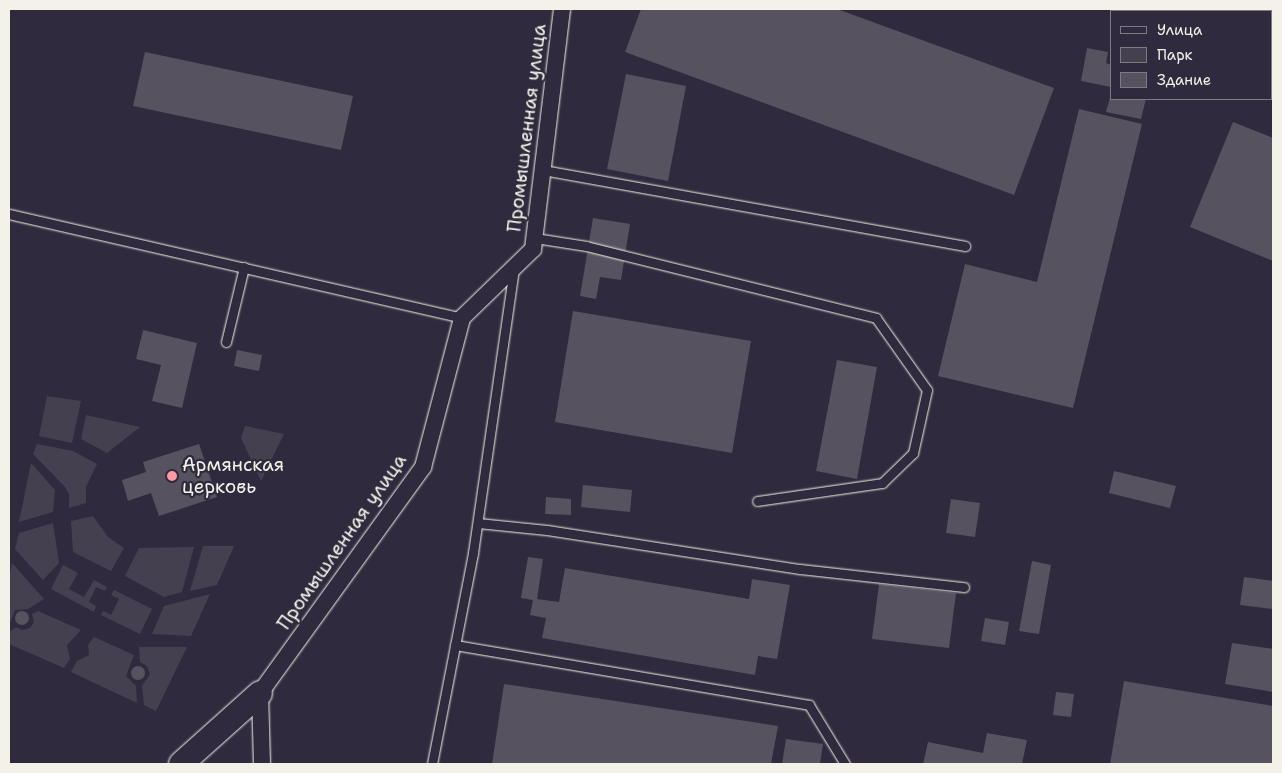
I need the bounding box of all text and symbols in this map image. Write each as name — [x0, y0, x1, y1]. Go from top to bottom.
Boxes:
legend — [1110, 10, 1272, 100]
text: Улица — [1157, 20, 1202, 40]
street label: Промышленная улица — [503, 23, 551, 233]
text: Парк — [1157, 45, 1193, 65]
text: Здание — [1157, 70, 1211, 90]
street label: Промышленная улица — [273, 450, 411, 634]
place label: Армянская церковь — [182, 454, 284, 498]
marker: Армянская церковь — [166, 470, 178, 482]

